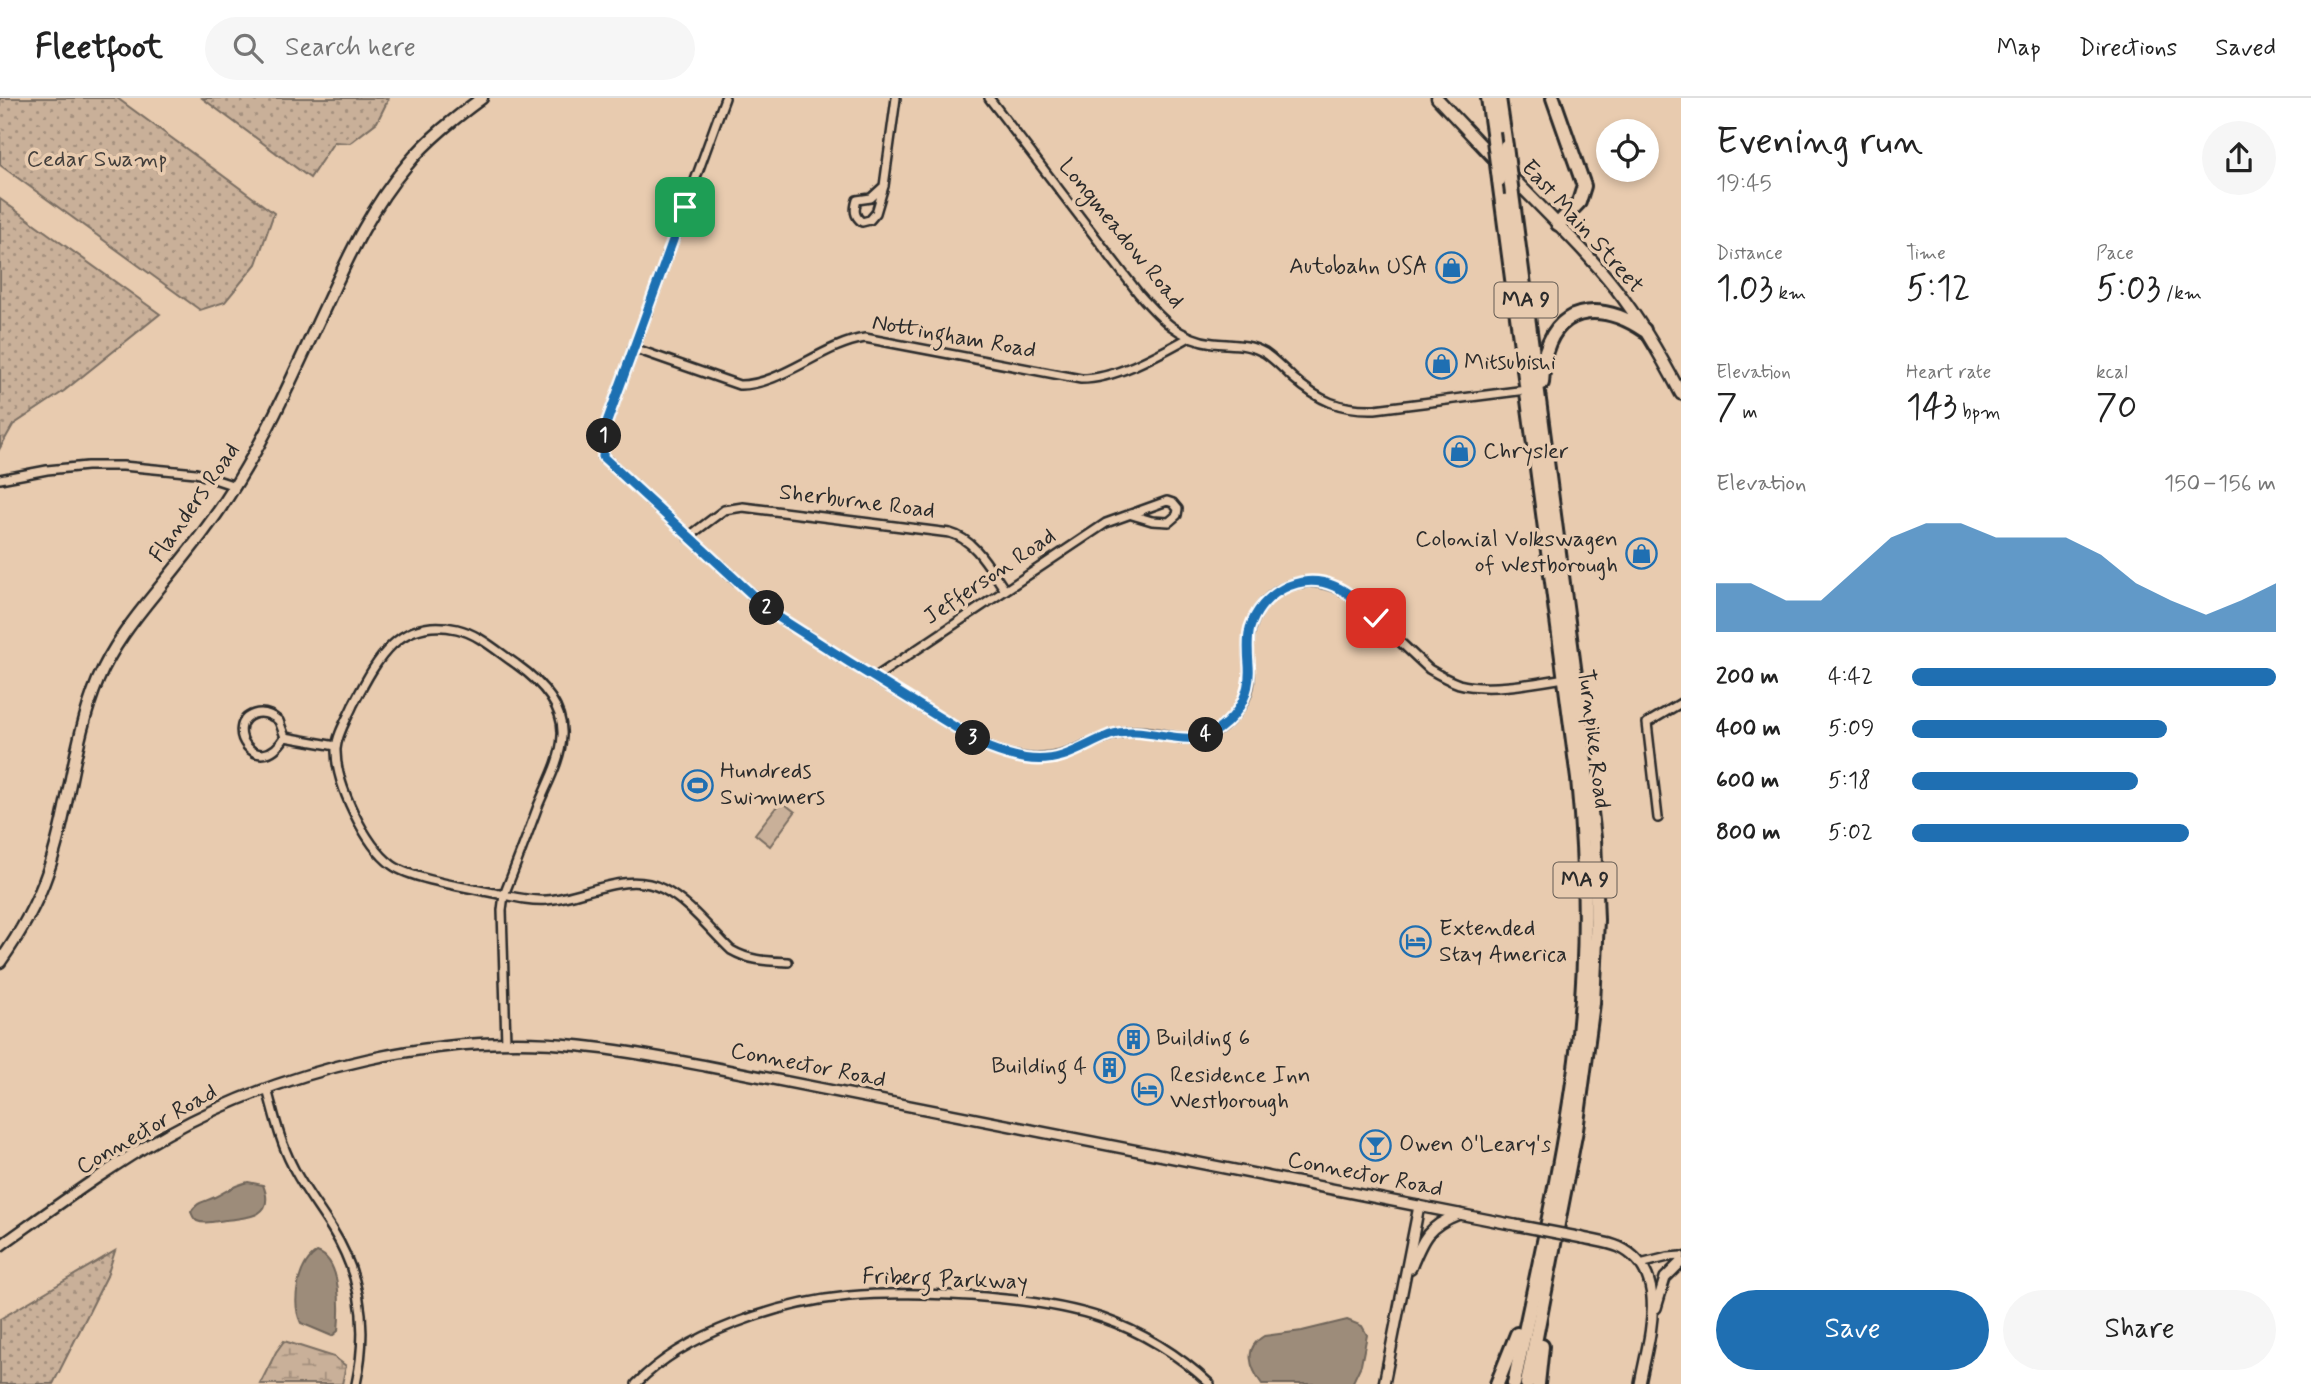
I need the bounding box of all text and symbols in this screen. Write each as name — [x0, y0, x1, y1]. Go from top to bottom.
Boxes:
search box — [205, 17, 695, 80]
text: Fleetfoot — [35, 26, 163, 70]
icon: search — [229, 29, 267, 67]
text: Search here — [285, 31, 416, 65]
text: Map — [1997, 33, 2041, 64]
text: Directions — [2079, 33, 2177, 64]
text: Saved — [2215, 33, 2276, 64]
text: Evening run — [1716, 118, 1923, 167]
map controls — [1596, 119, 1659, 182]
button: locate — [1596, 119, 1659, 182]
button: share — [2202, 121, 2276, 195]
park label: Cedar Swamp — [26, 145, 168, 175]
street label: Longmeadow Road — [1050, 153, 1191, 316]
street label: East Main Street — [1514, 154, 1650, 300]
text: 19:45 — [1716, 169, 1772, 199]
pin — [655, 177, 715, 237]
icon: arrive — [666, 188, 704, 226]
text: Distance — [1716, 241, 1783, 266]
text: Time — [1906, 241, 1946, 266]
text: Pace — [2096, 241, 2134, 266]
shop icon: Autobahn USA — [1434, 250, 1468, 284]
place label: Autobahn USA — [1289, 252, 1428, 282]
text: 1.03 — [1716, 266, 1773, 312]
text: 5:12 — [1906, 266, 1970, 312]
text: 5:03 — [2096, 266, 2161, 312]
text: km — [1773, 281, 1806, 306]
text: /km — [2161, 281, 2202, 306]
road number: MA 9 — [1494, 282, 1558, 318]
street label: Nottingham Road — [869, 308, 1038, 368]
shop icon: Mitsubishi — [1424, 346, 1458, 380]
place label: Mitsubishi — [1464, 348, 1556, 378]
text: Elevation — [1716, 360, 1791, 385]
text: Heart rate — [1906, 360, 1991, 385]
text: kcal — [2096, 360, 2128, 385]
text: 7 — [1716, 385, 1737, 431]
text: 143 — [1906, 385, 1957, 431]
text: 70 — [2096, 385, 2137, 431]
text: m — [1737, 400, 1758, 425]
text: bpm — [1957, 400, 2001, 425]
pin: 1 — [586, 418, 622, 454]
text: 1 — [599, 423, 608, 448]
shop icon: Chrysler — [1443, 435, 1477, 469]
street label: Flanders Road — [143, 437, 247, 569]
place label: Chrysler — [1483, 437, 1569, 467]
text: Elevation — [1716, 469, 1807, 499]
text: 150–156 m — [2164, 469, 2276, 499]
street label: Sherburne Road — [777, 478, 937, 526]
street label: Jefferson Road — [918, 522, 1062, 632]
place label: Colonial Volkswagen of Westborough — [1415, 525, 1618, 581]
shop icon: Colonial Volkswagen of Westborough — [1624, 536, 1658, 570]
pin — [1346, 588, 1406, 648]
pin: 2 — [750, 590, 784, 626]
text: 2 — [762, 595, 771, 620]
icon: check — [1357, 599, 1395, 637]
text: 200 m — [1716, 662, 1779, 692]
text: 4:42 — [1828, 662, 1873, 692]
street label: Turnpike Road — [1570, 668, 1616, 810]
text: 400 m — [1716, 714, 1781, 744]
text: 5:09 — [1828, 714, 1875, 744]
pin: 4 — [1188, 718, 1224, 752]
pin: 3 — [956, 720, 990, 756]
text: 4 — [1200, 722, 1211, 747]
text: 3 — [968, 725, 977, 750]
place label: Hundreds Swimmers — [720, 757, 825, 813]
text: 600 m — [1716, 766, 1779, 796]
text: 5:18 — [1828, 766, 1871, 796]
sports icon: Hundreds Swimmers — [680, 768, 714, 802]
text: 800 m — [1716, 818, 1780, 848]
text: 5:02 — [1828, 818, 1873, 848]
road number: MA 9 — [1554, 862, 1616, 898]
place label: Extended Stay America — [1439, 914, 1567, 970]
hotel icon: Extended Stay America — [1399, 925, 1433, 959]
building icon: Building 6 — [1116, 1022, 1150, 1056]
place label: Building 6 — [1156, 1024, 1250, 1056]
street label: Connector Road — [728, 1036, 888, 1096]
building icon: Building 4 — [1093, 1050, 1127, 1084]
place label: Building 4 — [991, 1052, 1087, 1084]
place label: Residence Inn Westborough — [1170, 1061, 1311, 1117]
hotel icon: Residence Inn Westborough — [1130, 1072, 1164, 1106]
street label: Connector Road — [71, 1078, 223, 1182]
bar icon: Owen O'Leary's — [1359, 1128, 1393, 1162]
place label: Owen O'Leary's — [1399, 1130, 1551, 1160]
street label: Connector Road — [1285, 1145, 1445, 1205]
street label: Friberg Parkway — [862, 1262, 1028, 1300]
button: Save — [1716, 1290, 1989, 1370]
button: Share — [2003, 1290, 2276, 1370]

